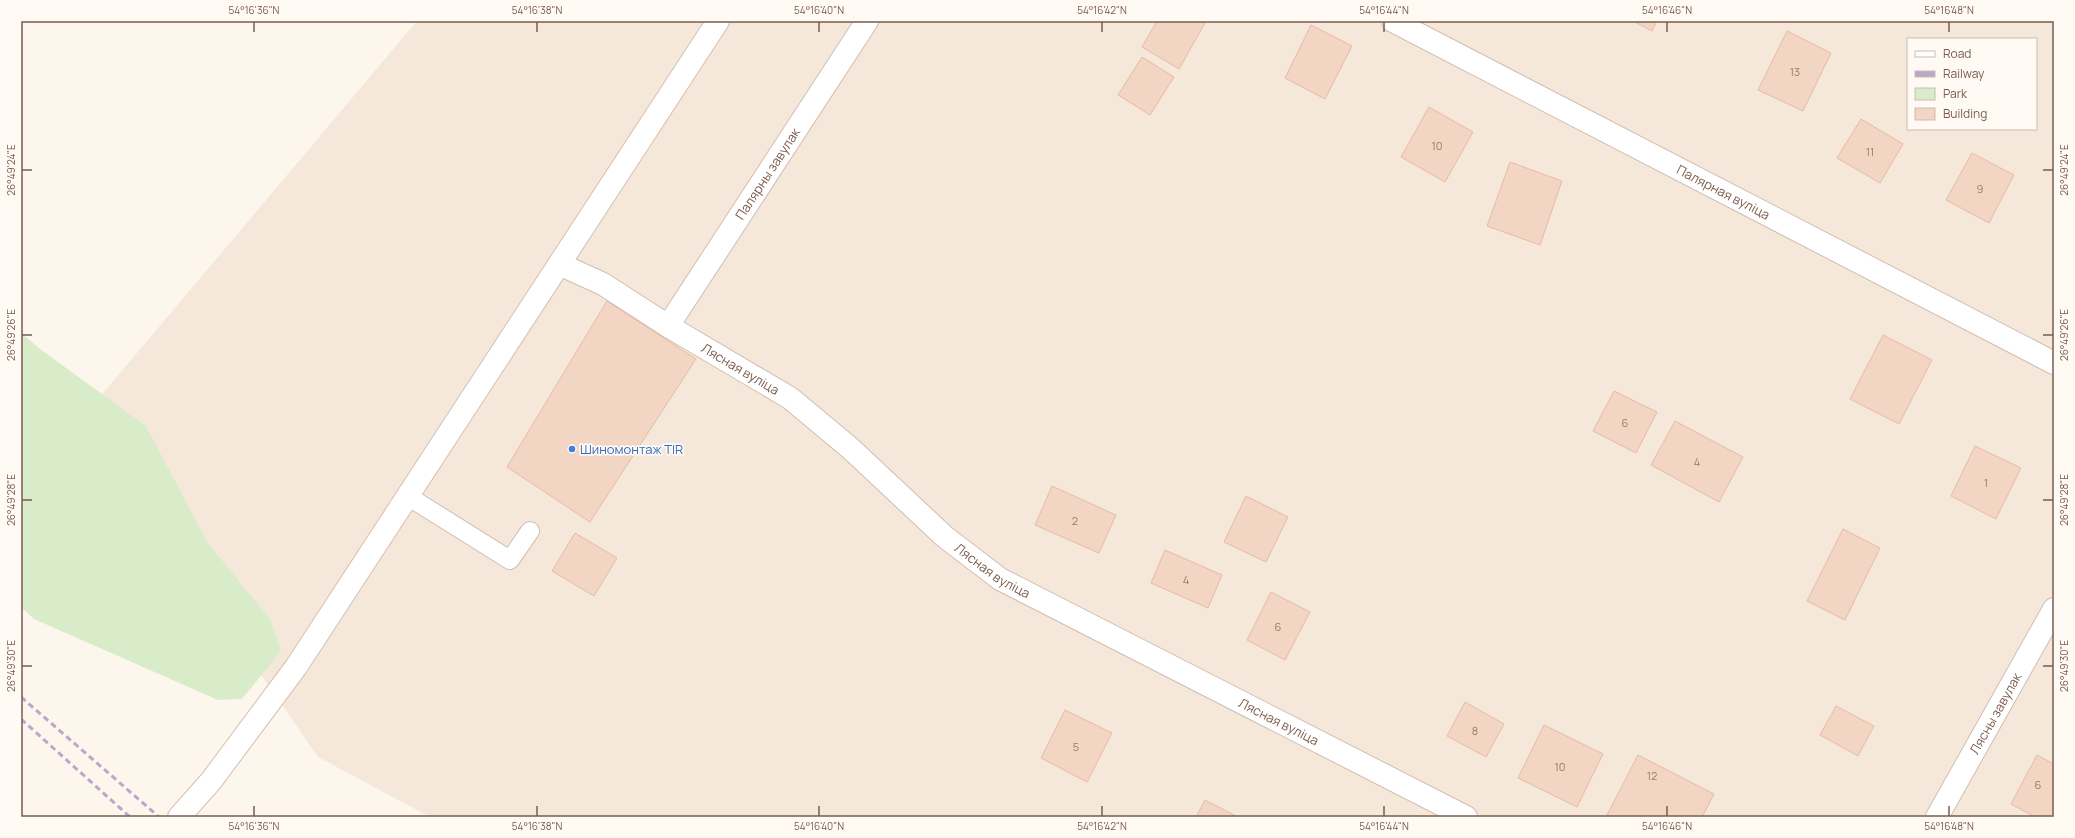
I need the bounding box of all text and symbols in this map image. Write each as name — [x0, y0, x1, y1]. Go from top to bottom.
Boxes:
text: 54°16'36"N — [229, 3, 280, 17]
text: 54°16'38"N — [512, 3, 562, 17]
text: 54°16'40"N — [794, 3, 844, 17]
text: 54°16'42"N — [1077, 3, 1127, 17]
text: 54°16'44"N — [1359, 3, 1409, 17]
text: 54°16'46"N — [1642, 3, 1692, 17]
text: 54°16'48"N — [1924, 3, 1974, 17]
legend — [1907, 38, 2037, 130]
text: Road — [1943, 45, 1971, 62]
house number: 13 — [1790, 64, 1800, 79]
text: Railway — [1943, 65, 1985, 82]
text: Park — [1943, 85, 1968, 102]
text: Building — [1943, 105, 1987, 122]
street label: Палярны завулак — [731, 124, 804, 223]
house number: 10 — [1431, 138, 1443, 153]
text: 26°49'24"E — [4, 144, 18, 196]
house number: 11 — [1866, 144, 1874, 159]
text: 26°49'24"E — [2057, 144, 2071, 196]
street label: Палярная вуліца — [1674, 160, 1773, 224]
house number: 9 — [1977, 181, 1984, 196]
text: 26°49'26"E — [4, 309, 18, 361]
text: 26°49'26"E — [2057, 309, 2071, 361]
street label: Лясная вуліца — [698, 339, 783, 399]
house number: 6 — [1622, 415, 1629, 430]
place label: Шиномонтаж TIR — [580, 440, 683, 458]
marker: Шиномонтаж TIR — [567, 444, 577, 454]
house number: 4 — [1694, 454, 1700, 469]
text: 26°49'28"E — [4, 474, 18, 526]
text: 26°49'28"E — [2057, 474, 2071, 526]
house number: 1 — [1984, 475, 1988, 490]
house number: 2 — [1072, 513, 1078, 528]
street label: Лясная вуліца — [951, 539, 1033, 602]
house number: 4 — [1183, 572, 1189, 587]
house number: 6 — [1275, 619, 1282, 634]
text: 26°49'30"E — [4, 640, 18, 692]
text: 26°49'30"E — [2057, 640, 2071, 692]
street label: Лясны завулак — [1965, 669, 2026, 757]
street label: Лясная вуліца — [1236, 693, 1322, 749]
house number: 8 — [1472, 723, 1478, 738]
house number: 5 — [1073, 739, 1079, 754]
house number: 10 — [1554, 759, 1566, 774]
house number: 12 — [1647, 768, 1657, 783]
house number: 6 — [2035, 777, 2042, 792]
text: 54°16'36"N — [229, 819, 280, 833]
text: 54°16'38"N — [512, 819, 562, 833]
text: 54°16'40"N — [794, 819, 844, 833]
text: 54°16'42"N — [1077, 819, 1127, 833]
text: 54°16'44"N — [1359, 819, 1409, 833]
text: 54°16'46"N — [1642, 819, 1692, 833]
text: 54°16'48"N — [1924, 819, 1974, 833]

